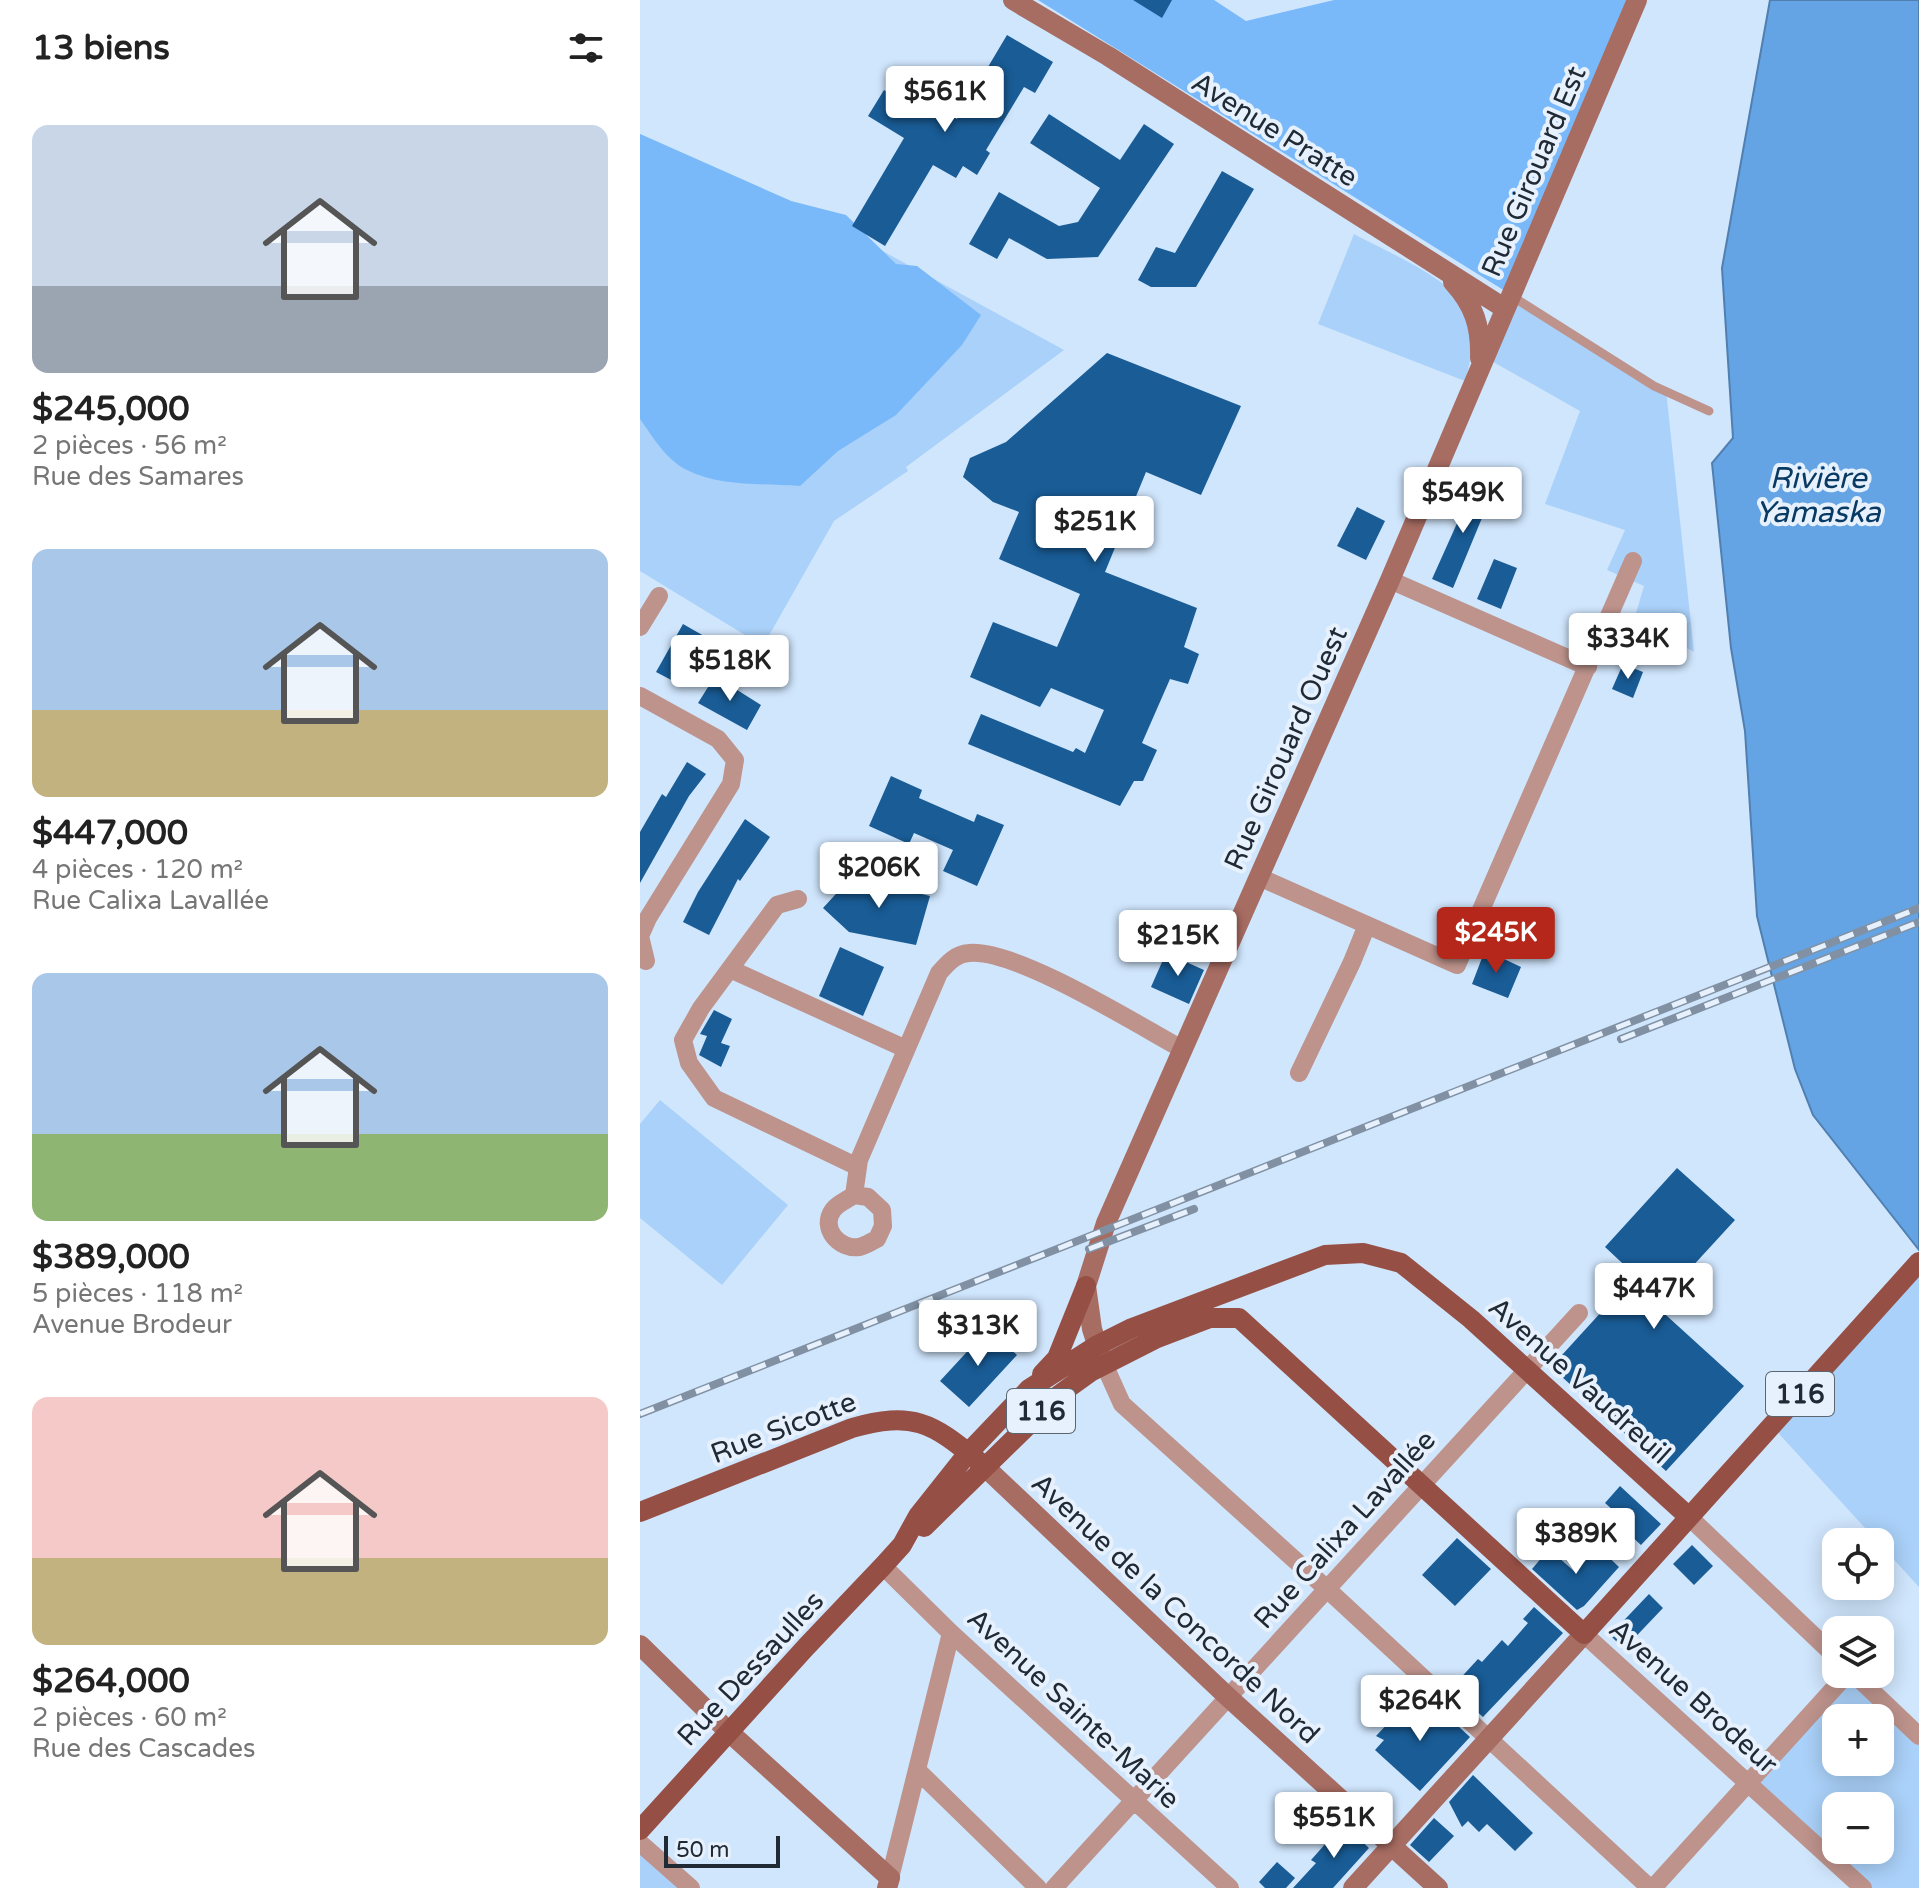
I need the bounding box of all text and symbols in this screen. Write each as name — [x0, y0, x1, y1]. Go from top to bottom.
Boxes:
icon: filters — [564, 26, 608, 70]
text: 13 biens — [32, 28, 170, 69]
street label: Rue Girouard Est — [1474, 61, 1594, 282]
street label: Avenue Pratte — [1185, 65, 1364, 194]
pin: $561K — [889, 66, 1001, 134]
text: $561K — [904, 76, 986, 107]
icon: home — [248, 177, 392, 321]
text: $245,000 — [32, 389, 190, 430]
text: 2 pièces · 56 m² — [32, 430, 227, 461]
water label: Rivière Yamaska — [1755, 460, 1882, 531]
text: Rue des Samares — [32, 461, 244, 492]
pin: $549K — [1407, 467, 1519, 535]
text: $549K — [1422, 477, 1504, 508]
pin: $251K — [1039, 496, 1151, 564]
text: $251K — [1054, 506, 1136, 537]
icon: home — [248, 601, 392, 745]
pin: $334K — [1572, 613, 1684, 681]
street label: Rue Girouard Ouest — [1217, 621, 1355, 875]
text: $334K — [1587, 623, 1669, 654]
pin: $518K — [674, 635, 786, 703]
text: $518K — [689, 645, 771, 676]
text: $447,000 — [32, 813, 188, 854]
pin: $206K — [823, 842, 935, 910]
text: $206K — [838, 852, 920, 883]
text: 4 pièces · 120 m² — [32, 854, 243, 885]
text: Rue Calixa Lavallée — [32, 885, 269, 916]
pin: $245K — [1440, 907, 1552, 975]
pin: $215K — [1122, 910, 1234, 978]
text: $245K — [1455, 917, 1537, 948]
text: $215K — [1137, 920, 1219, 951]
icon: home — [248, 1025, 392, 1169]
text: $389,000 — [32, 1237, 190, 1278]
pin: $447K — [1598, 1263, 1710, 1331]
text: $447K — [1613, 1273, 1695, 1304]
text: 5 pièces · 118 m² — [32, 1278, 243, 1309]
street label: Avenue Vaudreuil — [1481, 1290, 1677, 1471]
pin: $313K — [922, 1300, 1034, 1368]
text: Avenue Brodeur — [32, 1309, 232, 1340]
text: $313K — [937, 1310, 1019, 1341]
road number: 116 — [1766, 1372, 1834, 1416]
street label: Rue Sicotte — [706, 1385, 861, 1471]
road number: 116 — [1007, 1389, 1075, 1433]
street label: Rue Calixa Lavallée — [1247, 1424, 1443, 1636]
icon: home — [248, 1449, 392, 1593]
street label: Avenue de la Concorde Nord — [1024, 1466, 1326, 1751]
pin: $389K — [1520, 1508, 1632, 1576]
text: $389K — [1535, 1518, 1617, 1549]
map controls — [1822, 1528, 1894, 1864]
button: locate — [1822, 1528, 1894, 1600]
street label: Rue Dessaulles — [670, 1584, 831, 1753]
street label: Avenue Sainte-Marie — [960, 1601, 1187, 1816]
street label: Avenue Brodeur — [1602, 1612, 1785, 1782]
button: layers — [1822, 1616, 1894, 1688]
text: $264,000 — [32, 1661, 190, 1702]
pin: $264K — [1364, 1675, 1476, 1743]
text: $264K — [1379, 1685, 1461, 1716]
text: 2 pièces · 60 m² — [32, 1702, 227, 1733]
button: + — [1822, 1704, 1894, 1776]
text: Rue des Cascades — [32, 1733, 255, 1764]
pin: $551K — [1278, 1792, 1390, 1860]
button: − — [1822, 1792, 1894, 1864]
text: $551K — [1293, 1802, 1375, 1833]
scale bar — [664, 1832, 780, 1868]
text: 50 m — [676, 1837, 730, 1863]

